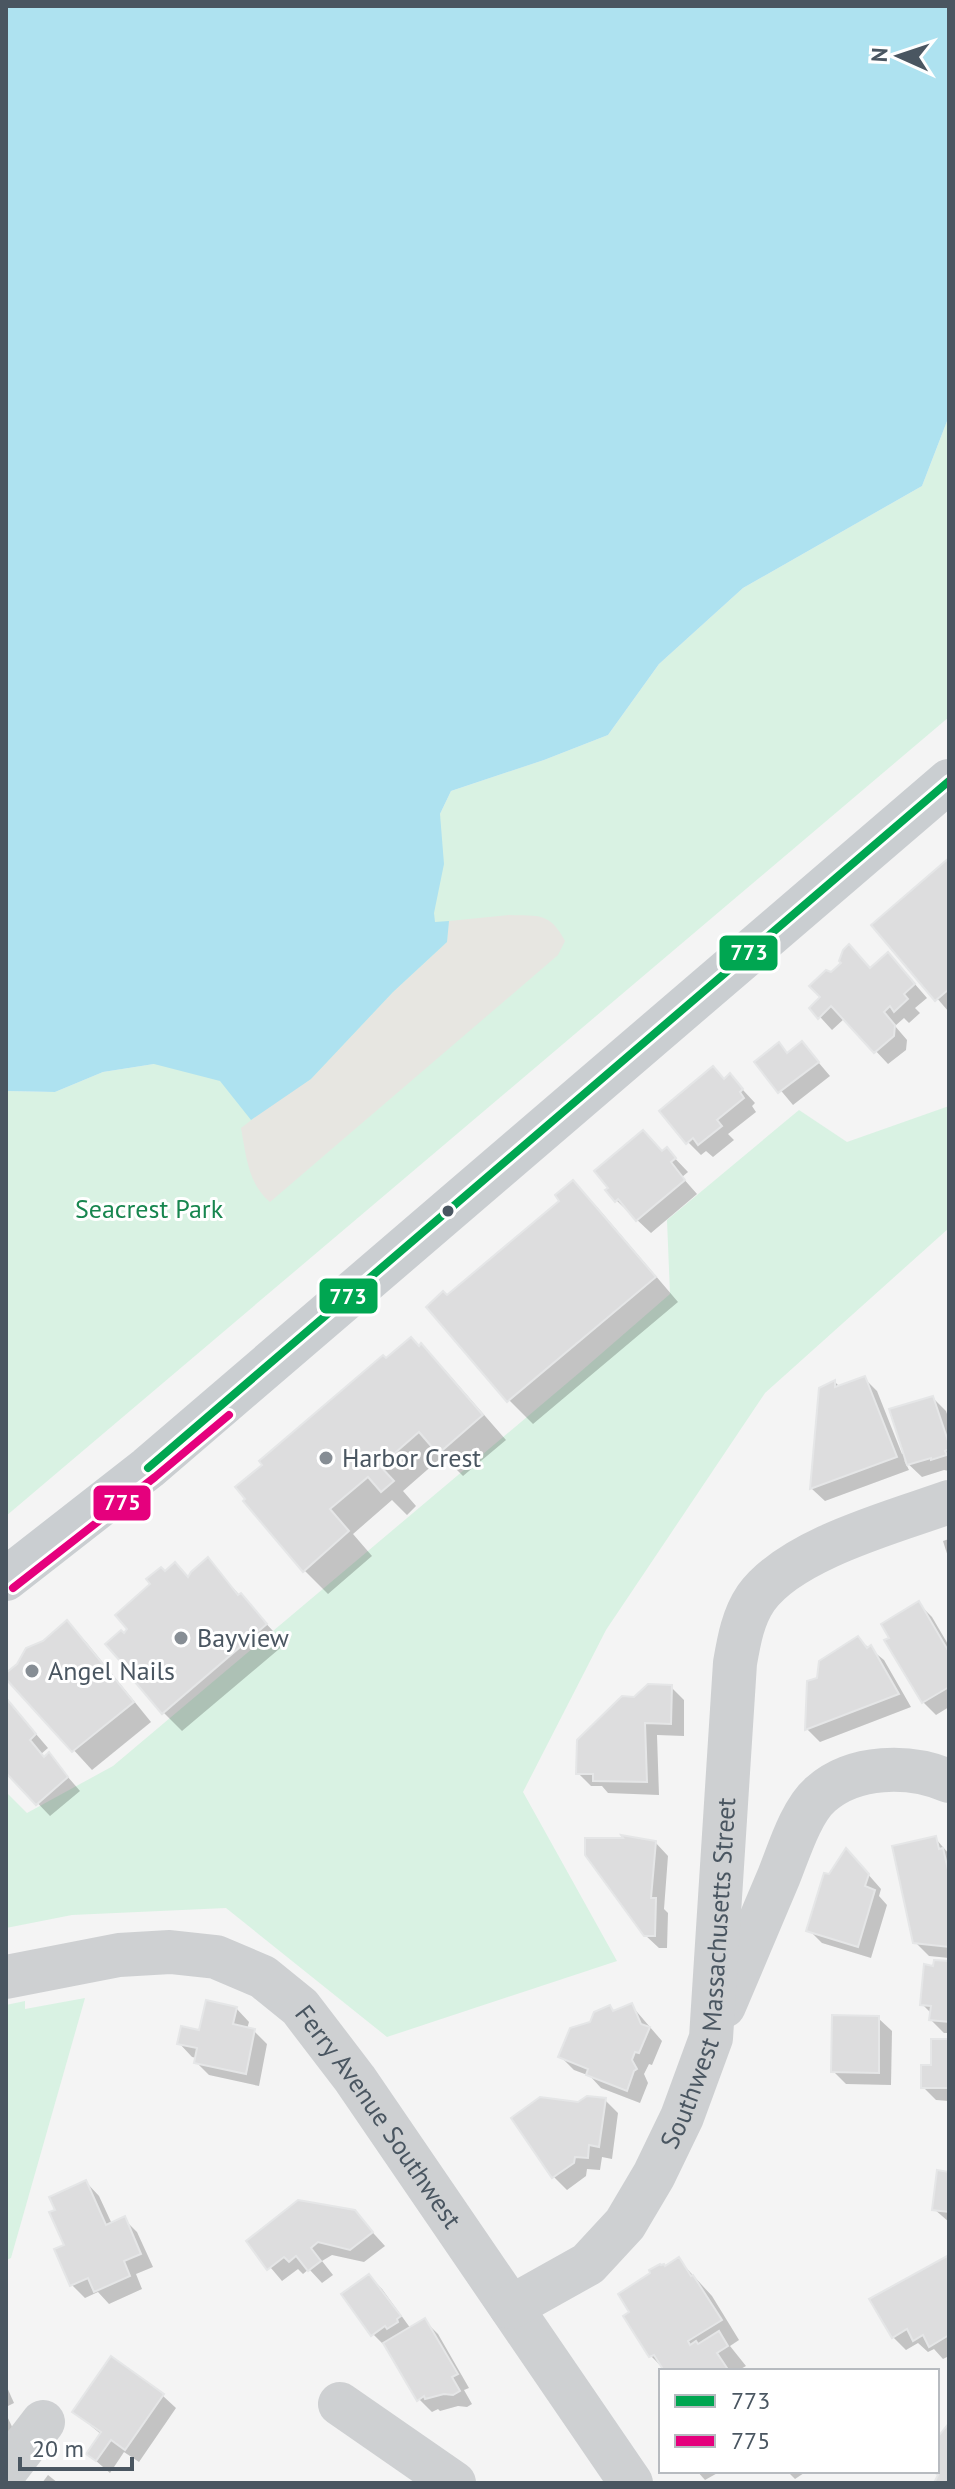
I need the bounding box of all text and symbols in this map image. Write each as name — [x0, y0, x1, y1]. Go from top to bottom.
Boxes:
north arrow — [859, 16, 939, 96]
text: N — [865, 47, 893, 63]
line badge: 773 — [718, 934, 779, 972]
text: 773 — [730, 938, 768, 966]
park label: Seacrest Park — [75, 1192, 224, 1225]
unlabelled marker — [440, 1203, 456, 1219]
line badge: 773 — [318, 1277, 379, 1315]
text: 773 — [329, 1282, 367, 1310]
place label: Harbor Crest — [342, 1441, 481, 1474]
marker: Harbor Crest — [317, 1449, 335, 1467]
line badge: 775 — [92, 1484, 152, 1522]
text: 775 — [103, 1488, 141, 1516]
place label: Bayview — [197, 1621, 289, 1654]
marker: Bayview — [172, 1629, 190, 1647]
place label: Angel Nails — [48, 1654, 175, 1687]
marker: Angel Nails — [23, 1662, 41, 1680]
street label: Southwest Massachusetts Street — [652, 1796, 742, 2154]
street label: Ferry Avenue Southwest — [288, 1998, 469, 2235]
legend — [659, 2369, 939, 2473]
text: 773 — [731, 2385, 770, 2416]
scale bar — [20, 2421, 132, 2471]
text: 775 — [731, 2425, 770, 2456]
text: 20 m — [32, 2433, 84, 2464]

